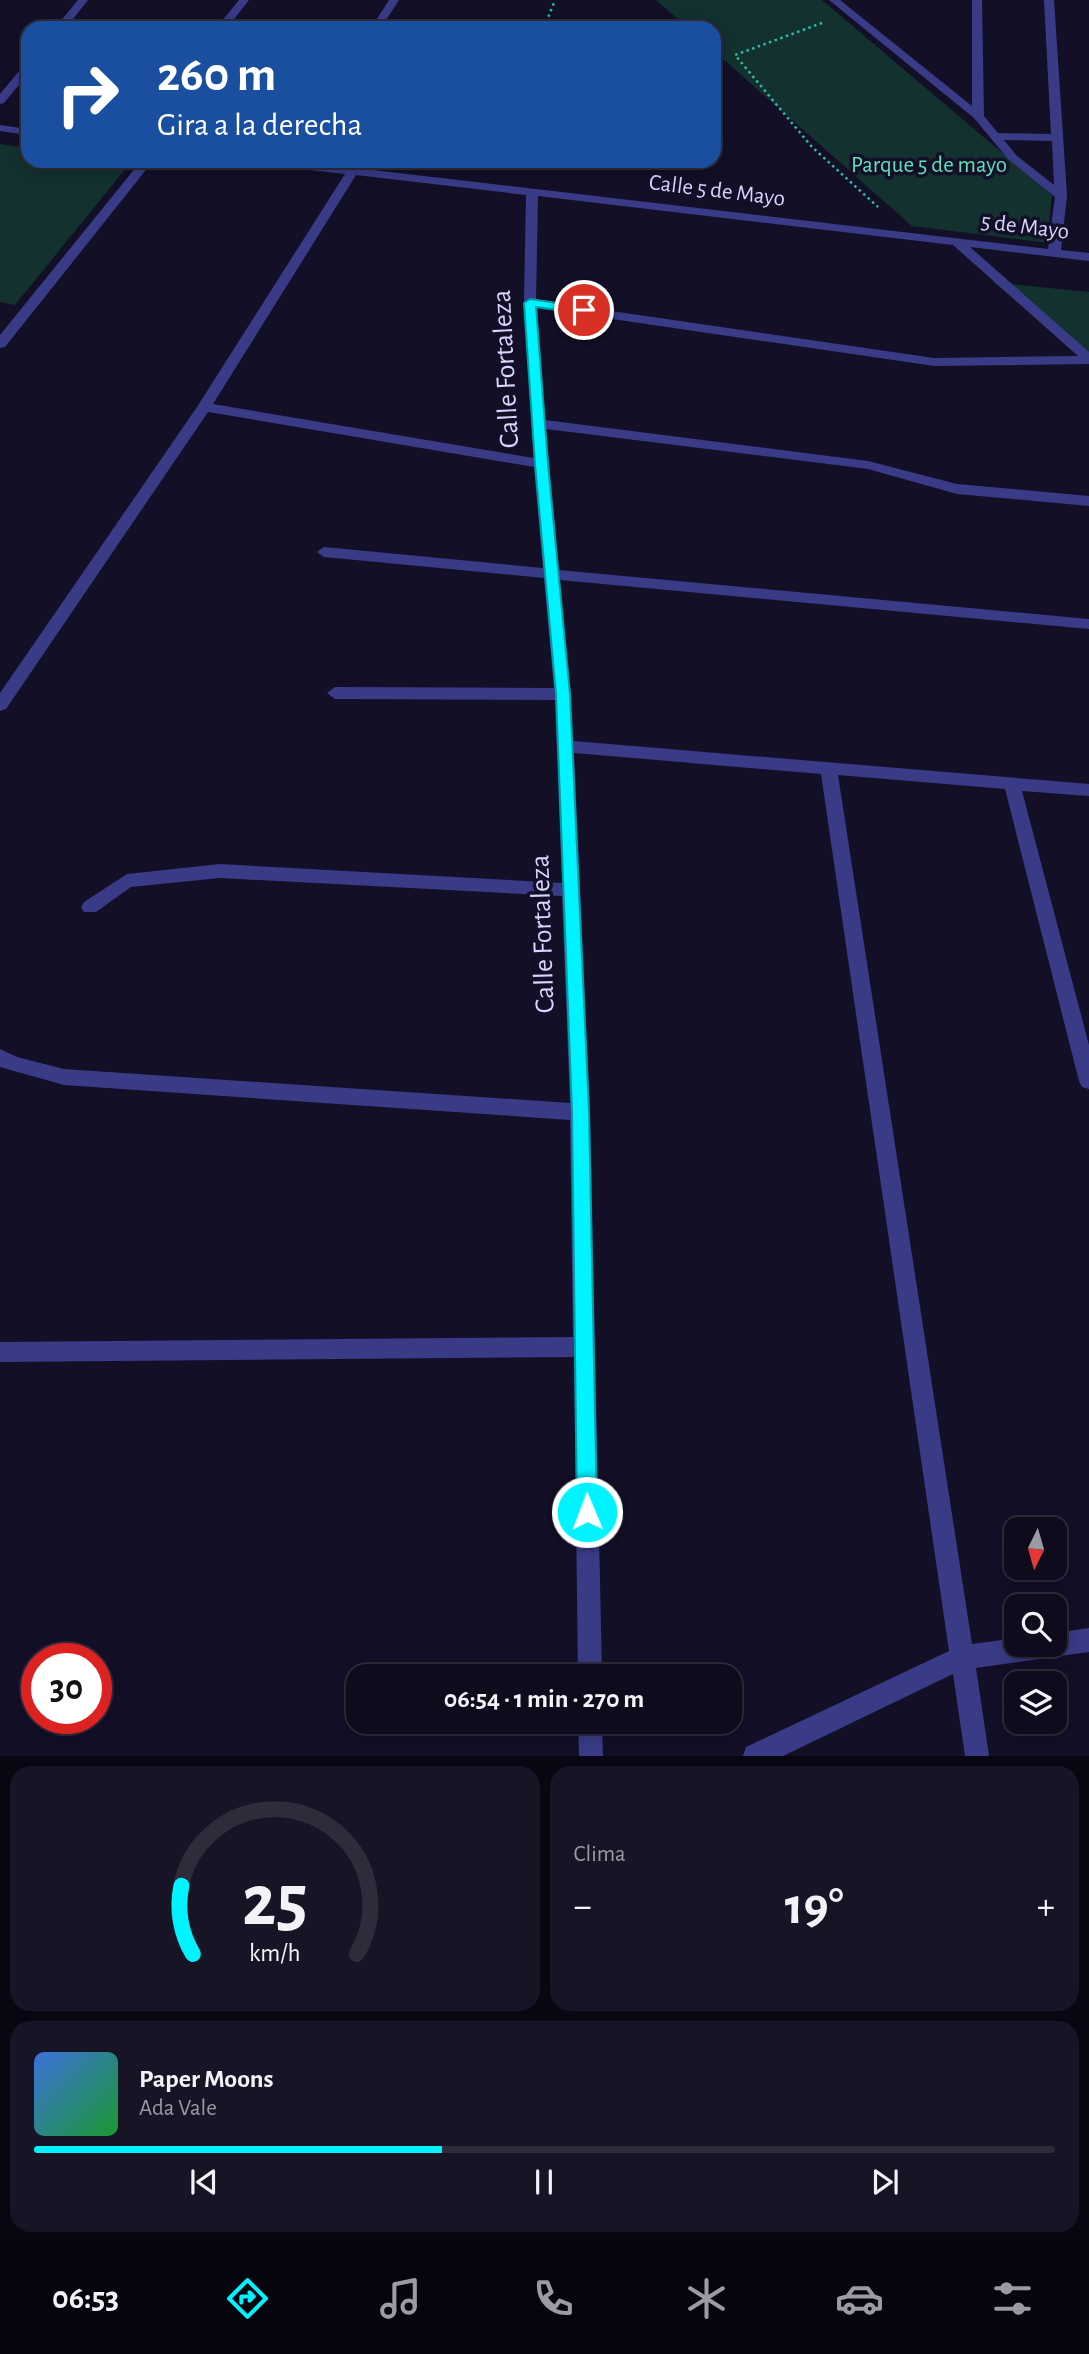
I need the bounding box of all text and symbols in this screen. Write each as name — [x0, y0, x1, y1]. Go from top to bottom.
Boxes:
icon: right — [42, 49, 133, 140]
text: 260 m — [157, 51, 276, 100]
text: Gira a la derecha — [157, 109, 362, 141]
park label: Parque 5 de mayo — [851, 154, 1007, 177]
street label: Calle 5 de Mayo — [648, 171, 786, 211]
street label: 5 de Mayo — [980, 210, 1070, 244]
pin — [554, 280, 614, 340]
street label: Calle Fortaleza — [488, 289, 524, 449]
icon: arrive — [565, 291, 603, 329]
street label: Calle Fortaleza — [526, 854, 560, 1014]
position arrow — [550, 1475, 624, 1549]
north arrow — [1004, 1517, 1068, 1580]
map controls — [1004, 1517, 1067, 1734]
button: search — [1004, 1594, 1067, 1657]
speed limit sign: 30 — [21, 1643, 112, 1734]
button: layers — [1004, 1671, 1067, 1734]
text: 06:54 · 1 min · 270 m — [444, 1686, 644, 1712]
text: Clima — [574, 1843, 626, 1866]
text: 25 — [242, 1867, 308, 1940]
text: 19° — [785, 1881, 844, 1933]
text: − — [574, 1888, 592, 1926]
text: + — [1037, 1888, 1055, 1926]
text: km/h — [249, 1941, 301, 1966]
text: Paper Moons — [139, 2066, 274, 2092]
text: Ada Vale — [139, 2097, 217, 2120]
icon: previous — [185, 2163, 223, 2201]
icon: pause — [525, 2163, 563, 2201]
icon: next — [866, 2163, 904, 2201]
icon: directions — [223, 2274, 272, 2323]
icon: music — [376, 2274, 425, 2323]
icon: phone — [529, 2274, 578, 2323]
icon: climate — [682, 2274, 731, 2323]
icon: car — [835, 2274, 884, 2323]
icon: filters — [988, 2274, 1037, 2323]
text: 06:53 — [52, 2282, 119, 2314]

